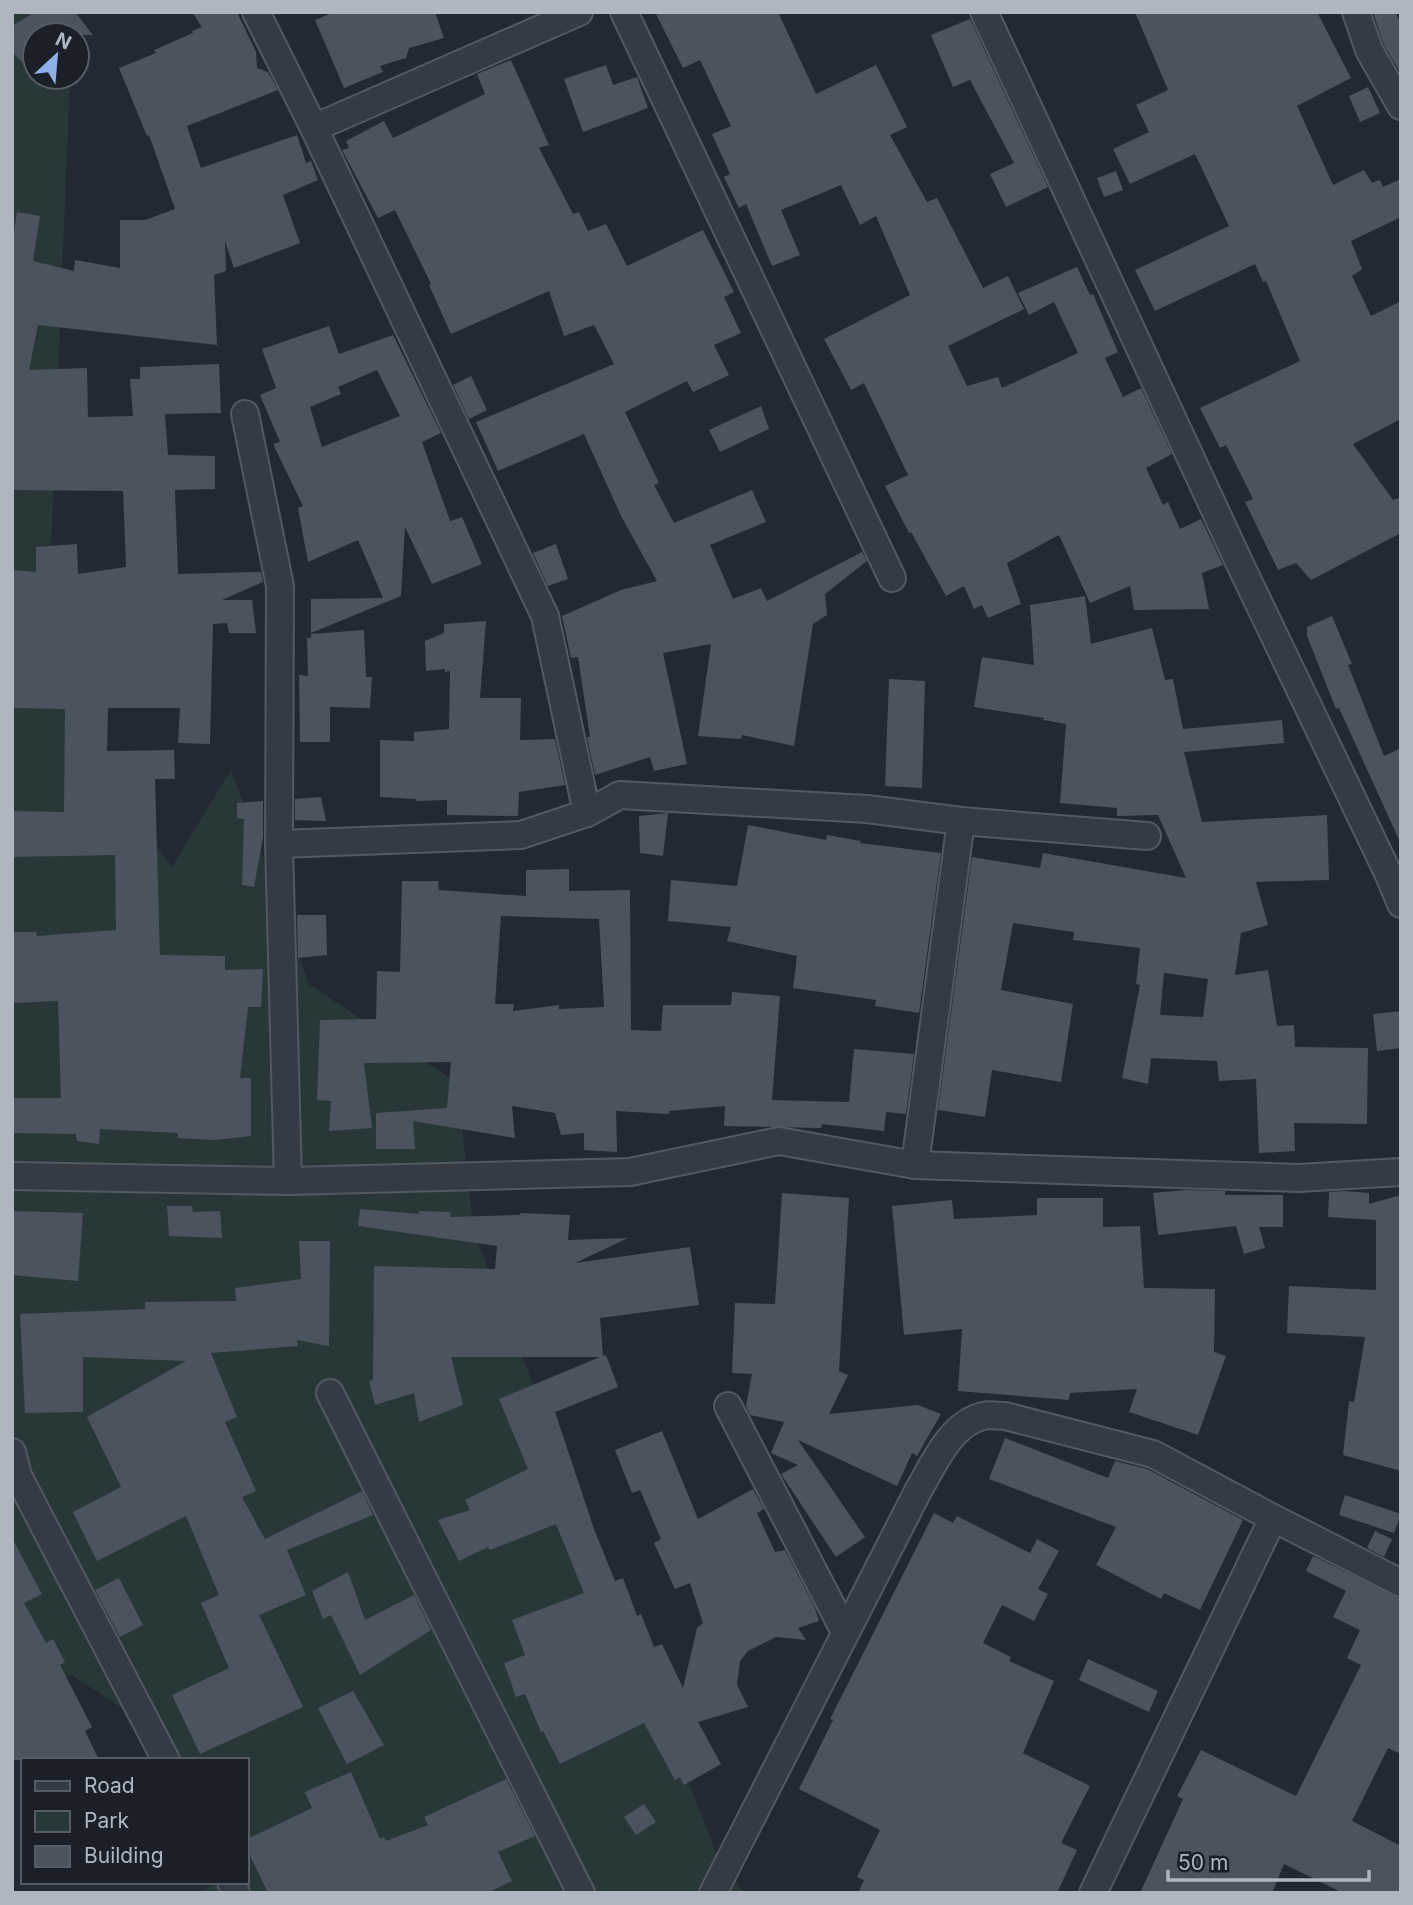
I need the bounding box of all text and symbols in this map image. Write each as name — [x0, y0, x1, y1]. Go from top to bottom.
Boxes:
north arrow — [21, 21, 91, 91]
text: N — [52, 28, 75, 55]
legend — [21, 1758, 248, 1884]
text: Road — [84, 1773, 135, 1798]
text: Park — [84, 1808, 129, 1833]
scale bar — [1168, 1839, 1369, 1883]
text: Building — [84, 1843, 164, 1868]
text: 50 m — [1178, 1850, 1228, 1875]

